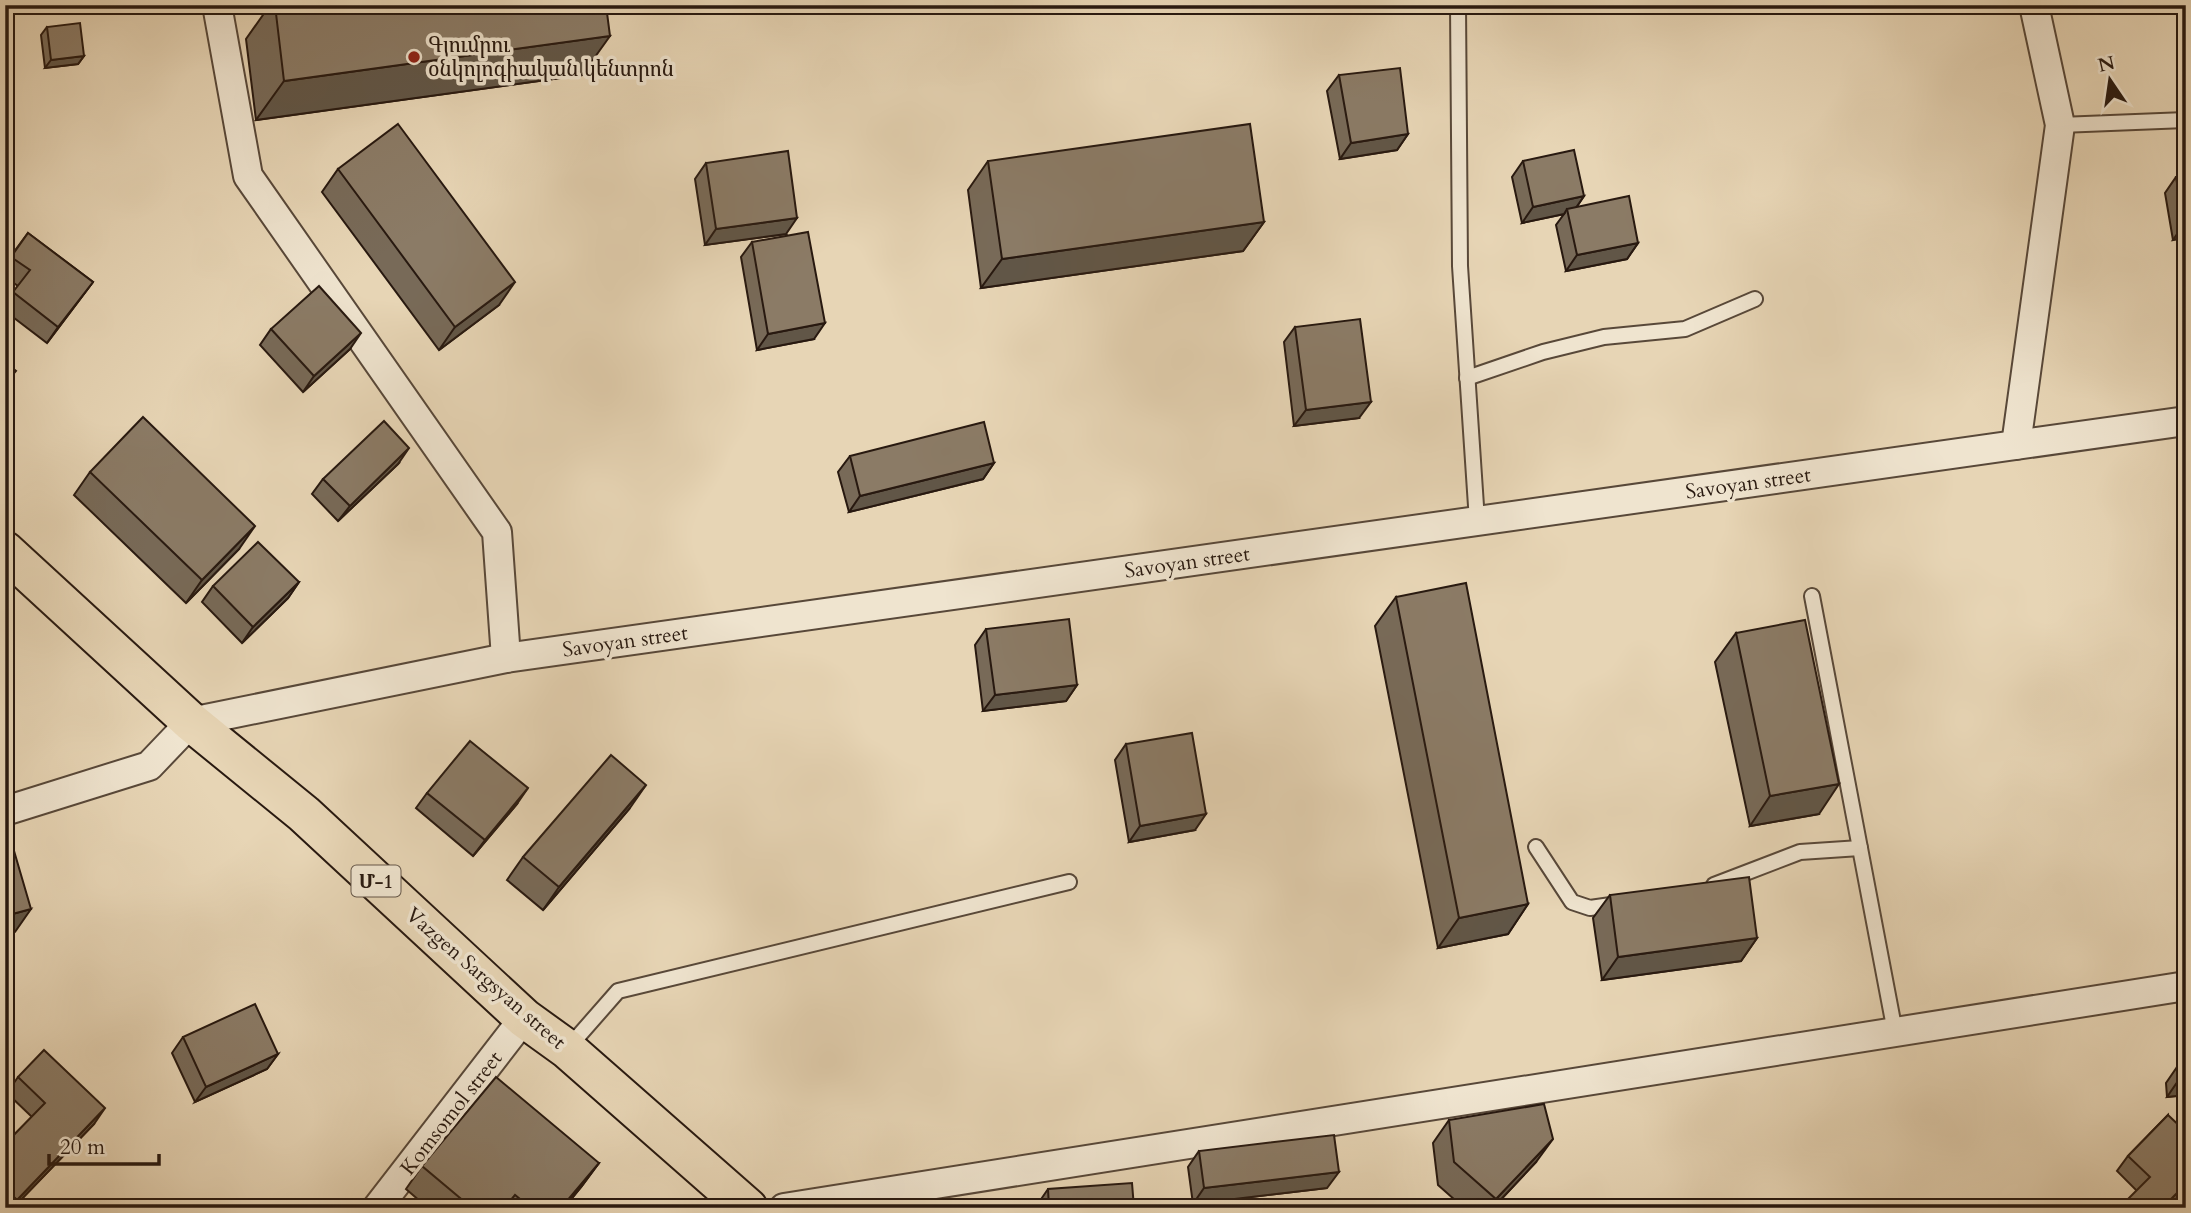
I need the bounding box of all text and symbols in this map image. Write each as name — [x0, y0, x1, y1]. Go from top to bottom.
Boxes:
place label: Գյումրու օնկոլոգիական կենտրոն — [428, 31, 674, 84]
north arrow — [2076, 46, 2146, 116]
marker: Գյումրու օնկոլոգիական կենտրոն — [406, 49, 422, 65]
text: N — [2095, 50, 2118, 79]
street label: Savoyan street — [1683, 460, 1813, 507]
street label: Savoyan street — [1122, 539, 1252, 586]
street label: Savoyan street — [560, 618, 690, 665]
road number: Մ-1 — [352, 866, 400, 897]
street label: Vazgen Sargsyan street — [399, 901, 572, 1056]
street label: Komsomol street — [394, 1045, 509, 1181]
scale bar — [49, 1122, 159, 1166]
text: 20 m — [60, 1133, 105, 1162]

